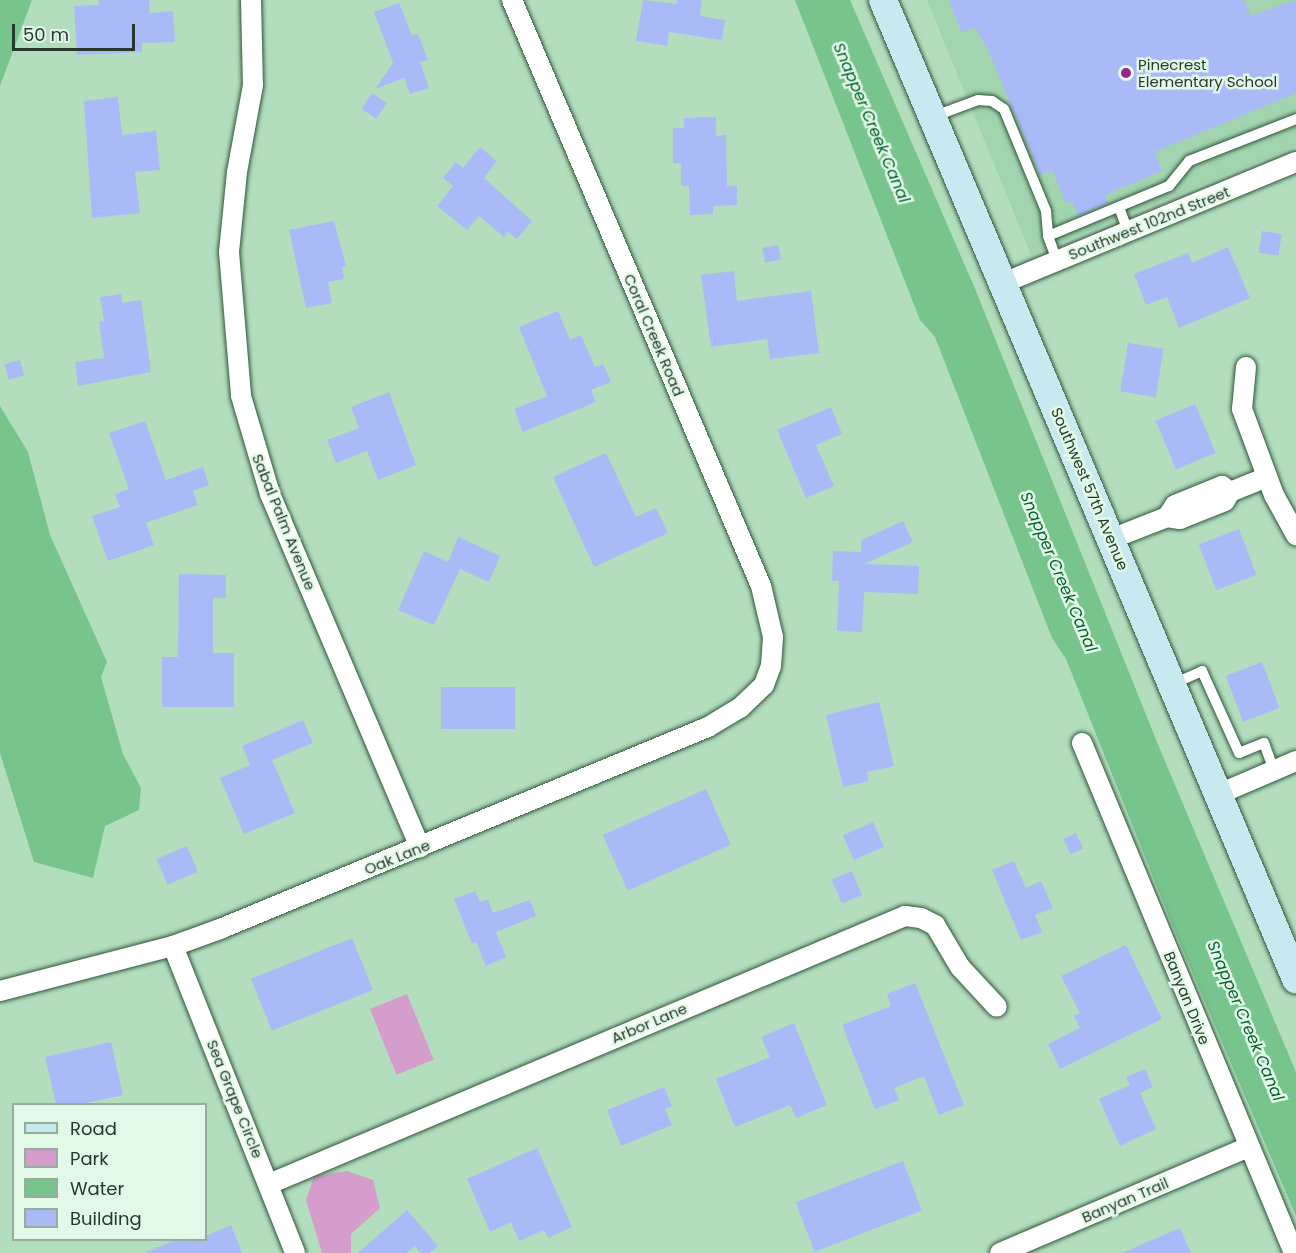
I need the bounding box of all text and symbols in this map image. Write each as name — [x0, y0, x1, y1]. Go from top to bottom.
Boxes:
scale bar — [15, 12, 138, 50]
text: 50 m — [23, 22, 69, 47]
water label: Snapper Creek Canal — [829, 40, 913, 206]
place label: Pinecrest Elementary School — [1138, 55, 1277, 90]
marker: Pinecrest Elementary School — [1119, 66, 1133, 80]
street label: Southwest 102nd Street — [1066, 182, 1232, 264]
street label: Coral Creek Road — [620, 271, 688, 399]
street label: Southwest 57th Avenue — [1048, 405, 1132, 573]
street label: Sabal Palm Avenue — [248, 451, 320, 593]
water label: Snapper Creek Canal — [1016, 489, 1100, 655]
street label: Oak Lane — [362, 836, 432, 878]
water label: Snapper Creek Canal — [1203, 938, 1287, 1104]
street label: Banyan Drive — [1160, 949, 1214, 1047]
street label: Arbor Lane — [608, 999, 690, 1047]
street label: Sea Grape Circle — [203, 1037, 267, 1161]
legend — [12, 1103, 207, 1241]
text: Road — [70, 1116, 117, 1141]
text: Park — [70, 1146, 109, 1171]
street label: Banyan Trail — [1079, 1174, 1171, 1226]
text: Water — [70, 1176, 124, 1201]
text: Building — [70, 1206, 142, 1231]

